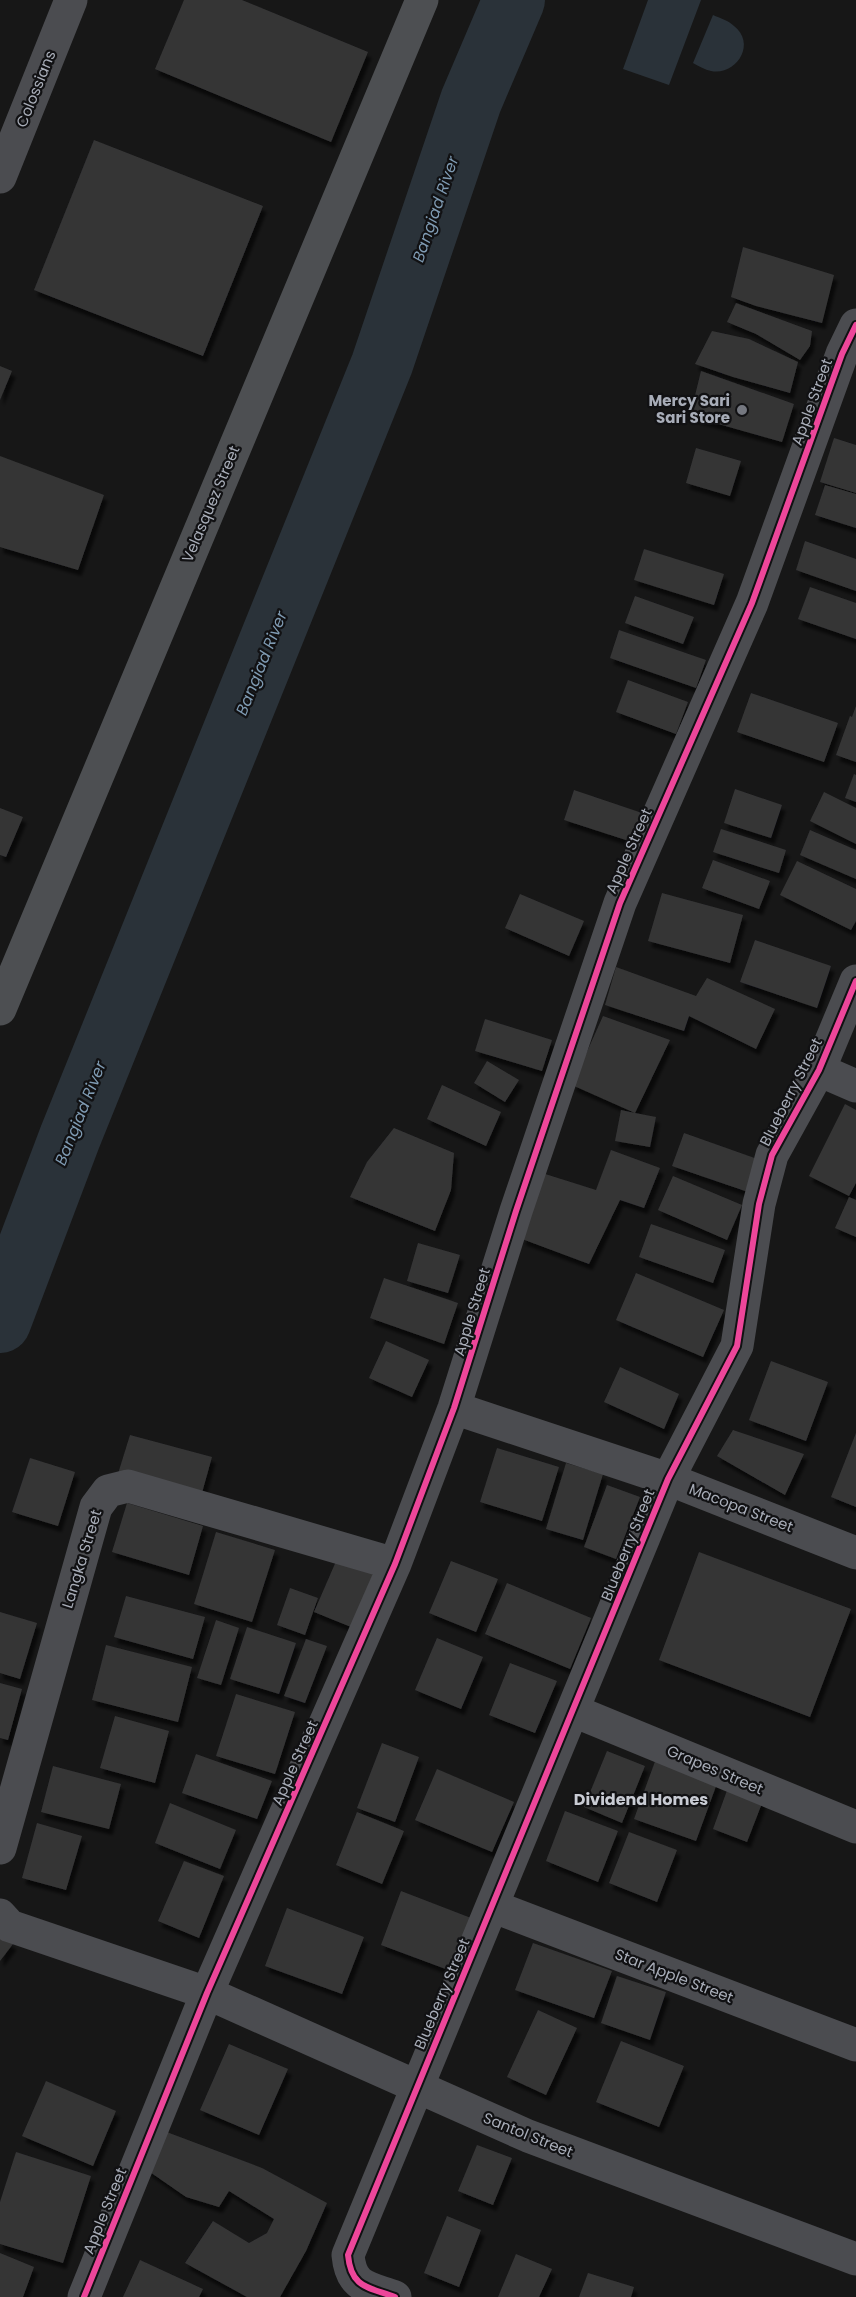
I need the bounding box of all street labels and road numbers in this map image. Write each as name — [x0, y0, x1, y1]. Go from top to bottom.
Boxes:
street label: Colossians — [11, 47, 61, 130]
street label: Apple Street — [786, 355, 837, 448]
street label: Velasquez Street — [176, 442, 245, 565]
street label: Apple Street — [600, 805, 657, 897]
street label: Blueberry Street — [754, 1034, 827, 1149]
street label: Apple Street — [448, 1265, 495, 1359]
street label: Macopa Street — [686, 1478, 796, 1537]
street label: Blueberry Street — [596, 1486, 660, 1604]
street label: Langka Street — [57, 1507, 106, 1611]
street label: Apple Street — [266, 1717, 323, 1809]
street label: Grapes Street — [664, 1740, 767, 1799]
street label: Blueberry Street — [409, 1935, 474, 2053]
street label: Star Apple Street — [612, 1943, 736, 2008]
street label: Santol Street — [480, 2107, 576, 2162]
street label: Apple Street — [78, 2165, 131, 2257]

